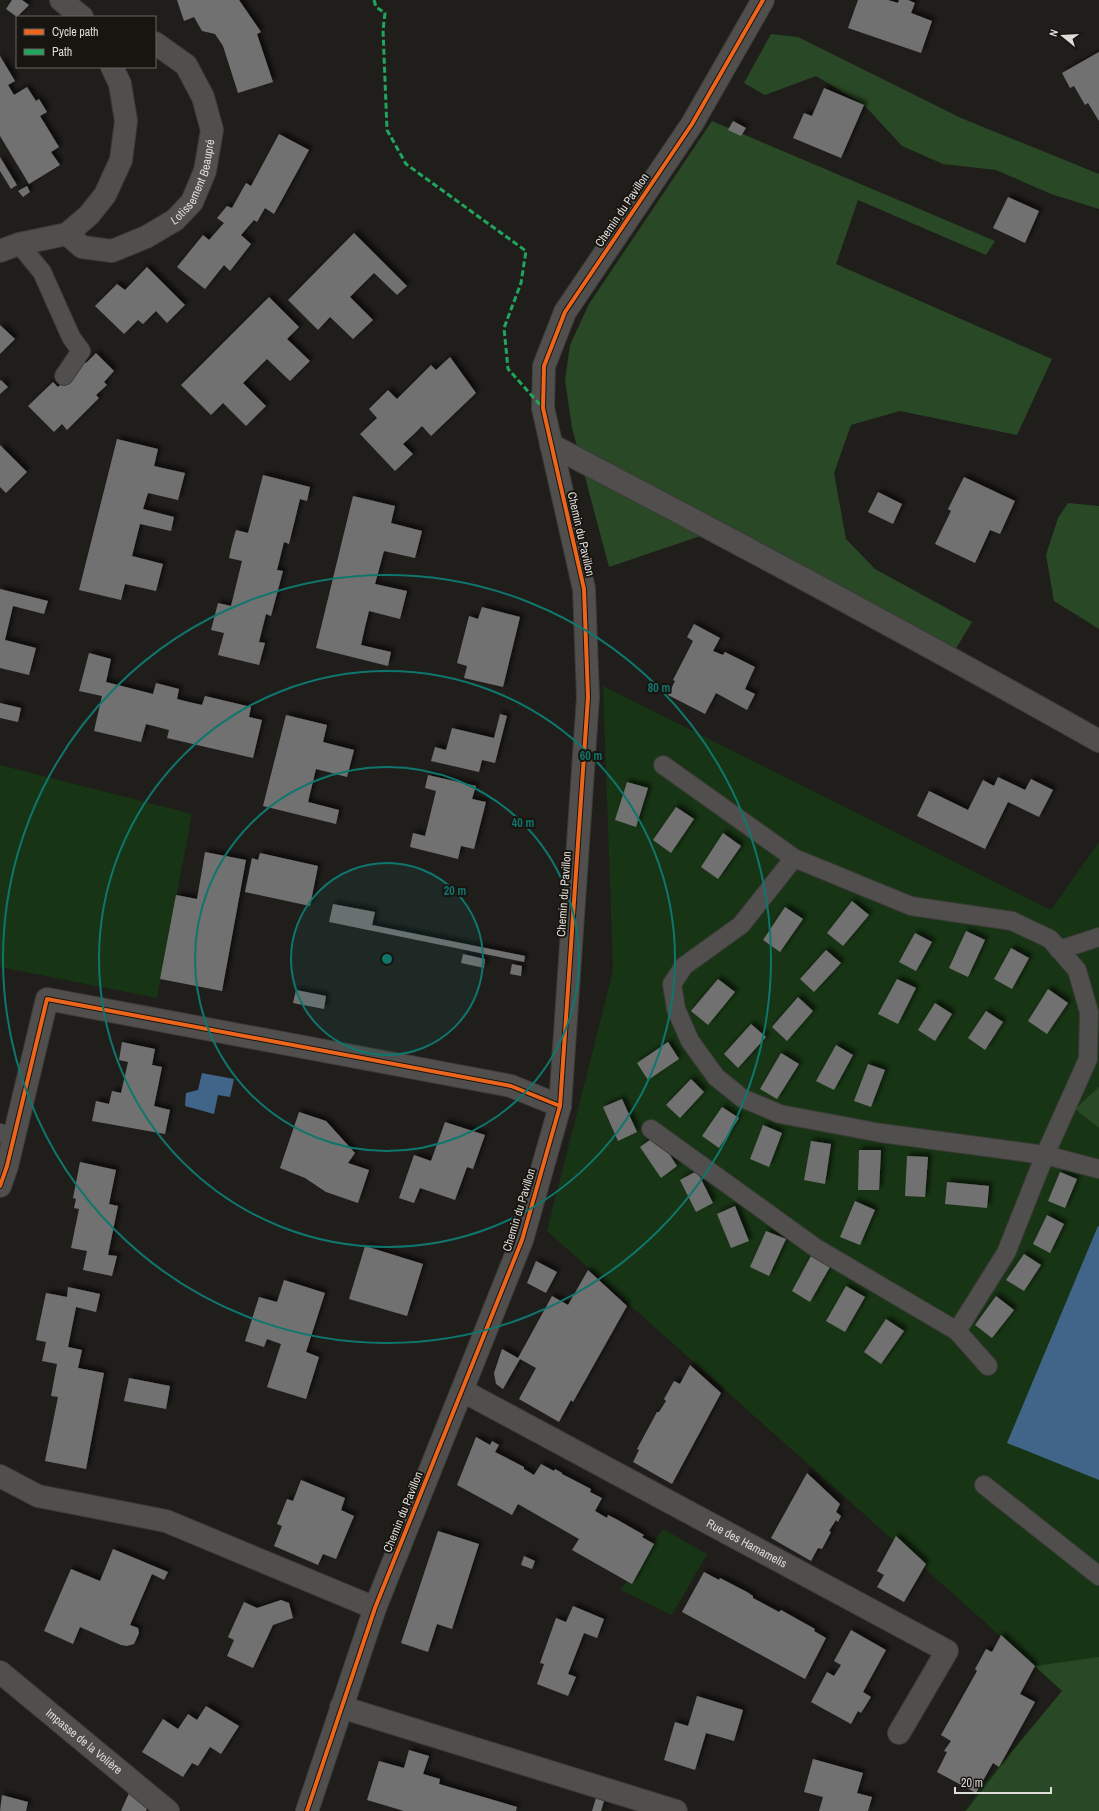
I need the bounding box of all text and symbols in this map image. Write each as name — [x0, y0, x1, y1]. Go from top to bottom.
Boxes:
legend — [16, 16, 156, 68]
north arrow — [1043, 16, 1083, 56]
text: Cycle path — [52, 24, 99, 40]
text: N — [1046, 28, 1061, 38]
text: Path — [52, 44, 72, 60]
street label: Lotissement Beaupré — [168, 138, 218, 229]
street label: Chemin du Pavillon — [591, 170, 653, 250]
street label: Chemin du Pavillon — [564, 490, 598, 578]
text: 80 m — [648, 680, 670, 696]
text: 60 m — [580, 748, 602, 764]
text: 40 m — [512, 815, 534, 831]
street label: Chemin du Pavillon — [553, 851, 575, 937]
text: 20 m — [444, 883, 466, 899]
centre of rings — [380, 952, 394, 966]
street label: Chemin du Pavillon — [499, 1167, 539, 1253]
street label: Chemin du Pavillon — [379, 1469, 427, 1555]
street label: Rue des Hamamelis — [704, 1515, 790, 1572]
street label: Impasse de la Volière — [42, 1705, 126, 1778]
scale bar — [955, 1769, 1051, 1795]
text: 20 m — [961, 1775, 983, 1791]

